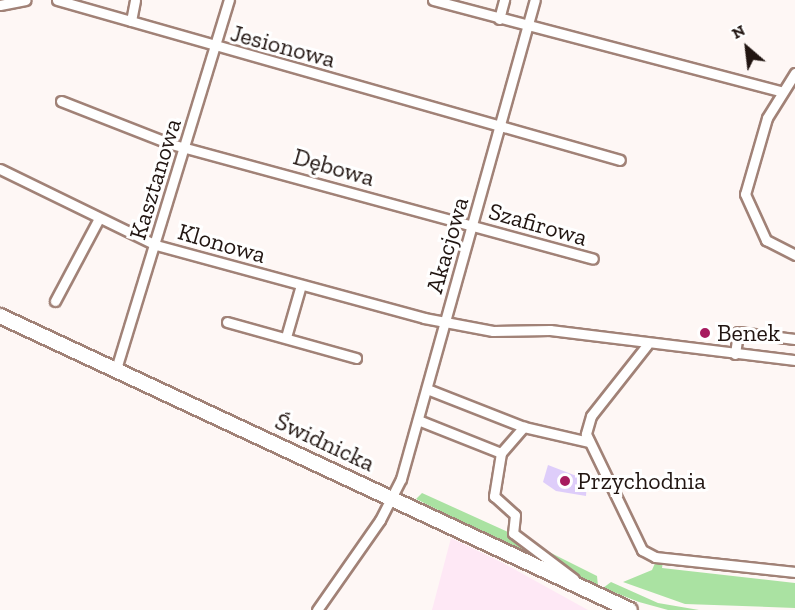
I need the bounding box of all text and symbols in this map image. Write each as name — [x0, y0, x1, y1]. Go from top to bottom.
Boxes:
street label: Jesionowa — [228, 18, 338, 74]
north arrow — [717, 18, 777, 78]
text: N — [728, 20, 748, 43]
street label: Kasztanowa — [123, 115, 187, 243]
street label: Dębowa — [290, 142, 378, 192]
street label: Akacjowa — [420, 194, 474, 296]
street label: Szafirowa — [485, 196, 591, 252]
street label: Klonowa — [175, 217, 269, 269]
place label: Benek — [717, 319, 780, 347]
marker: Benek — [698, 326, 712, 340]
street label: Świdnicka — [271, 406, 379, 478]
place label: Przychodnia — [577, 467, 706, 495]
marker: Przychodnia — [558, 474, 572, 488]

